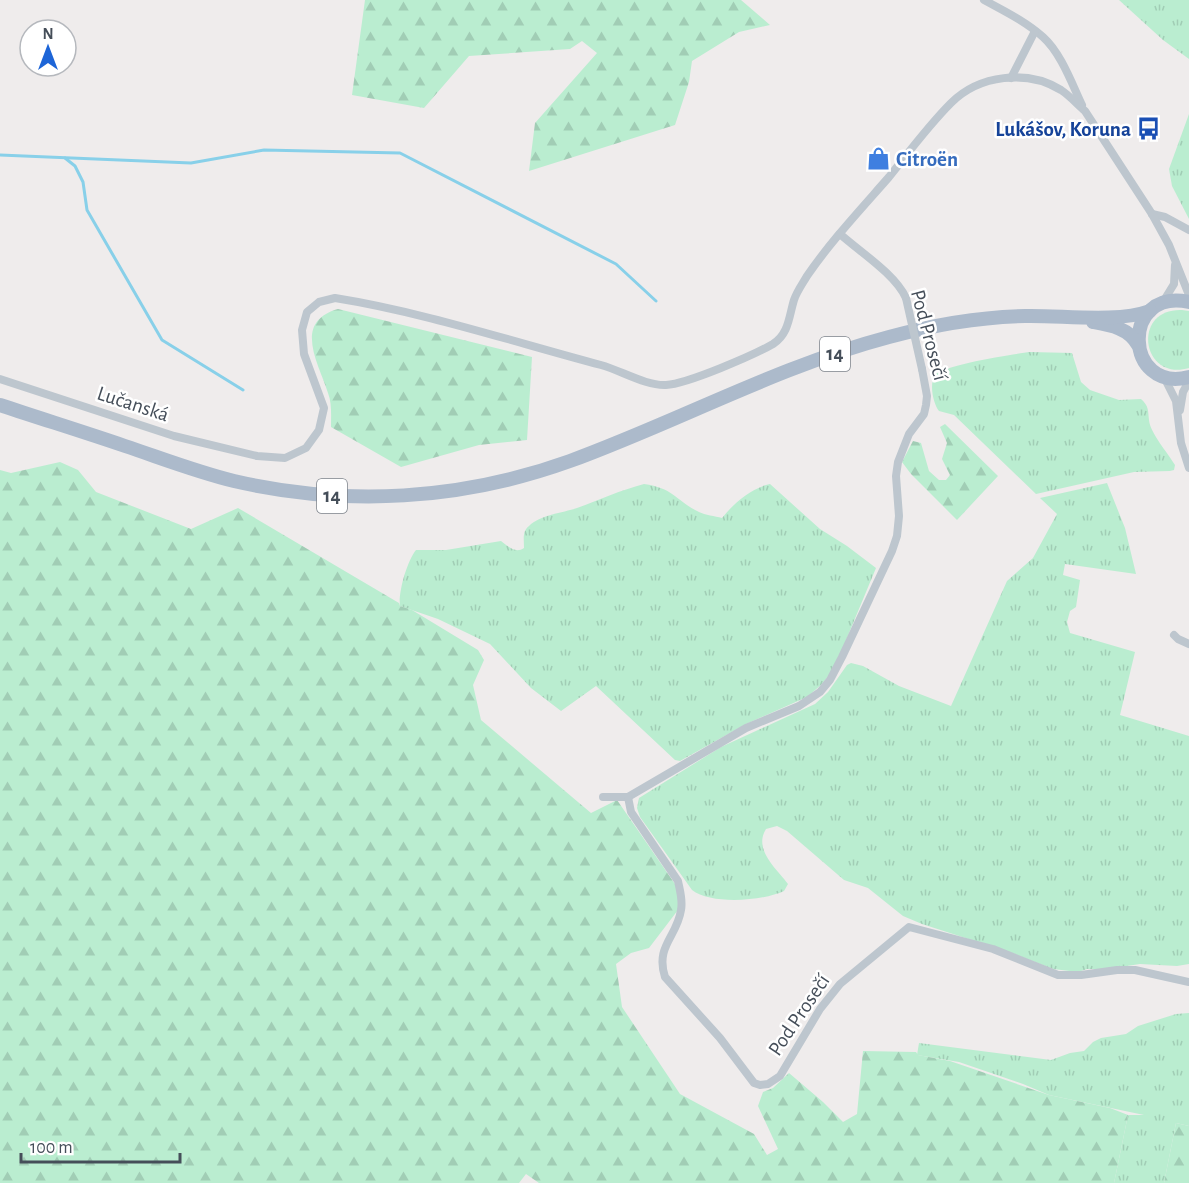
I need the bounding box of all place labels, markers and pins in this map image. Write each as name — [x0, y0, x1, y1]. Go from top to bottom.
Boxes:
bus stop icon: Lukášov, Koruna — [1136, 116, 1162, 142]
place label: Lukášov, Koruna — [995, 119, 1131, 140]
shop icon: Citroën — [865, 146, 891, 172]
place label: Citroën — [896, 149, 958, 170]

